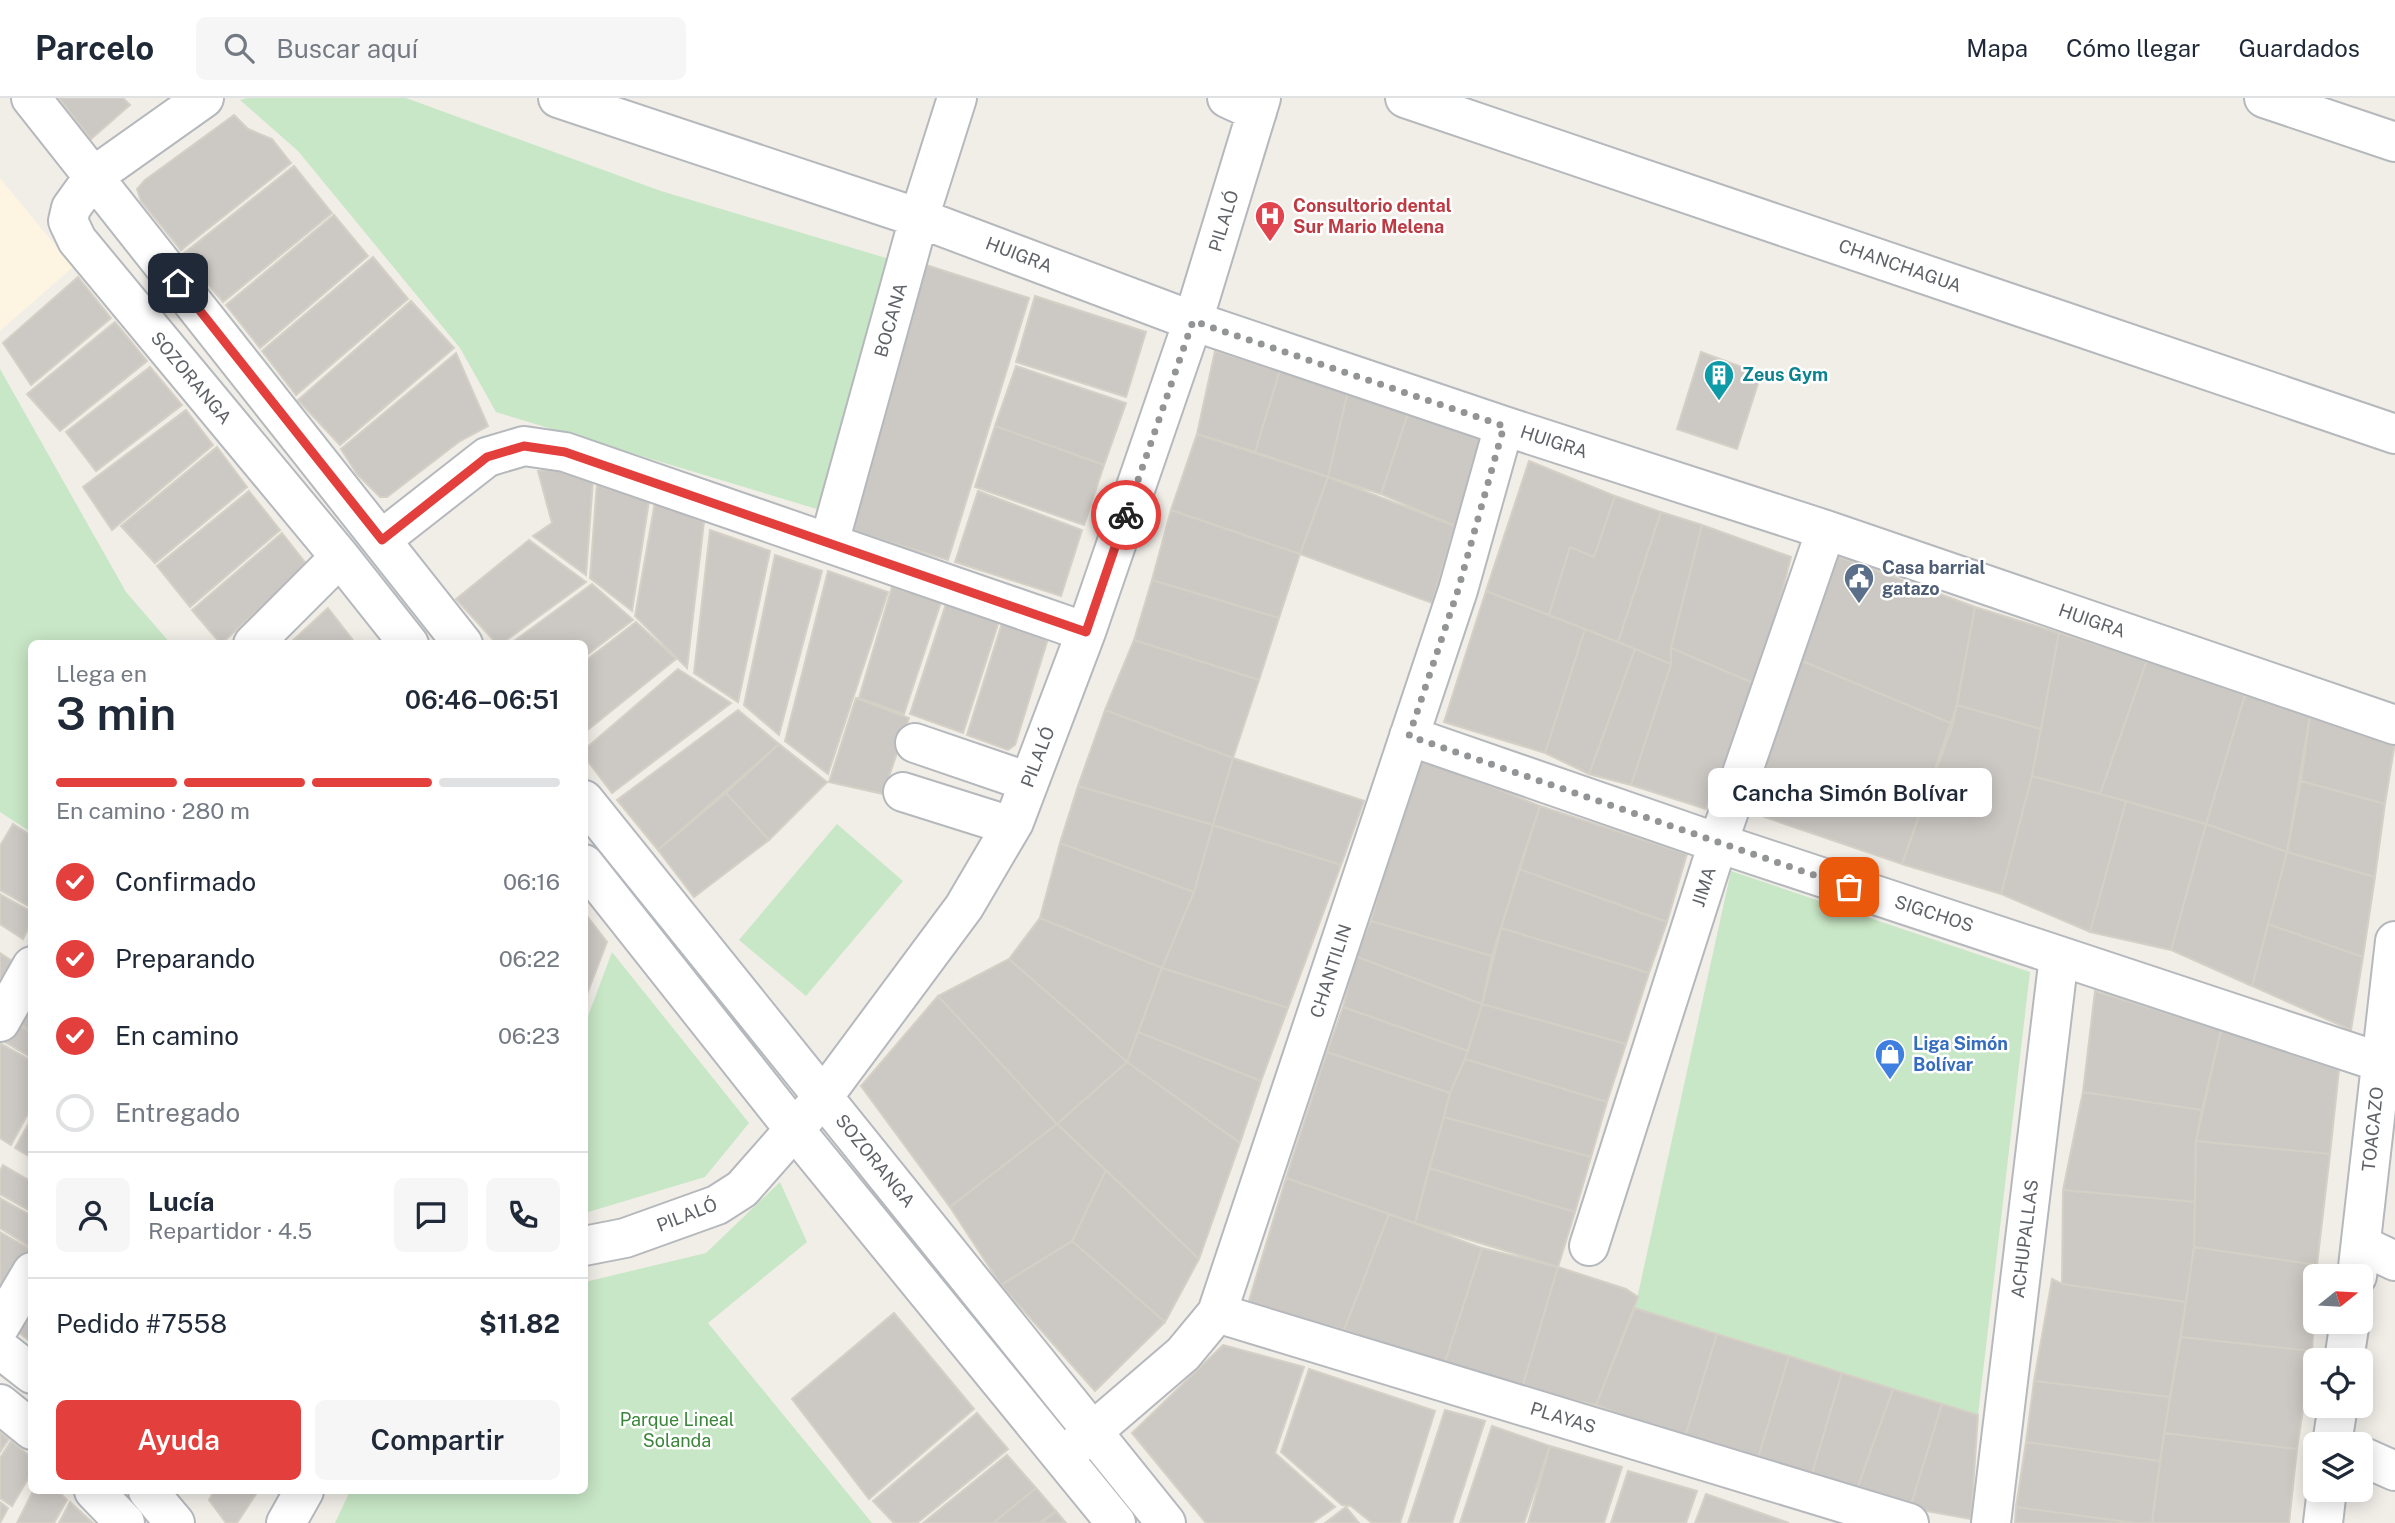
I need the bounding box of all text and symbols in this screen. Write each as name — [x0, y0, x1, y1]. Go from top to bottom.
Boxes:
search box — [196, 17, 686, 80]
text: Parcelo — [35, 29, 154, 67]
icon: search — [220, 29, 258, 67]
text: Buscar aquí — [276, 33, 418, 64]
text: Mapa — [1966, 34, 2028, 62]
text: Cómo llegar — [2066, 34, 2200, 62]
text: Guardados — [2238, 34, 2360, 62]
street label: PILALÓ — [1203, 187, 1243, 254]
place label: Consultorio dental Sur Mario Melena — [1293, 195, 1452, 237]
hospital icon: Consultorio dental Sur Mario Melena — [1253, 199, 1287, 243]
street label: HUIGRA — [983, 232, 1056, 277]
street label: CHANCHAGUA — [1836, 235, 1965, 296]
pin — [148, 253, 208, 313]
icon: home — [159, 264, 197, 302]
street label: BOCANA — [870, 280, 911, 360]
street label: SOZORANGA — [147, 327, 236, 428]
building icon: Zeus Gym — [1702, 358, 1736, 402]
place label: Zeus Gym — [1742, 364, 1828, 385]
street label: HUIGRA — [1518, 421, 1591, 462]
courier — [1091, 480, 1161, 550]
icon: bike — [1107, 496, 1145, 534]
place label: Casa barrial gatazo — [1882, 557, 1986, 599]
public building icon: Casa barrial gatazo — [1842, 561, 1876, 605]
street label: HUIGRA — [2056, 599, 2129, 642]
text: Llega en — [56, 660, 147, 687]
text: 06:46–06:51 — [405, 684, 560, 715]
text: 3 min — [56, 686, 176, 740]
street label: PILALÓ — [1015, 723, 1059, 790]
callout: Cancha Simón Bolívar — [1707, 768, 1991, 817]
text: Cancha Simón Bolívar — [1732, 779, 1968, 806]
text: En camino · 280 m — [56, 797, 250, 824]
pin — [1819, 857, 1879, 917]
icon: check — [56, 863, 94, 901]
street label: JIMA — [1687, 864, 1720, 909]
text: Confirmado — [115, 866, 256, 897]
text: 06:16 — [503, 868, 560, 895]
icon: bag — [1830, 868, 1868, 906]
street label: SIGCHOS — [1892, 891, 1976, 936]
street label: CHANTILIN — [1305, 921, 1356, 1020]
icon: check — [56, 940, 94, 978]
text: Preparando — [115, 943, 255, 974]
text: 06:22 — [499, 945, 560, 972]
icon: check — [56, 1017, 94, 1055]
text: En camino — [115, 1020, 239, 1051]
text: 06:23 — [498, 1022, 560, 1049]
place label: Liga Simón Bolívar — [1913, 1033, 2008, 1075]
shop icon: Liga Simón Bolívar — [1873, 1037, 1907, 1081]
street label: TOACAZO — [2358, 1086, 2387, 1172]
text: Entregado — [115, 1097, 240, 1128]
street label: SOZORANGA — [831, 1110, 920, 1212]
button: person — [56, 1178, 130, 1252]
button: chat — [394, 1178, 468, 1252]
button: phone — [486, 1178, 560, 1252]
street label: ACHUPALLAS — [2007, 1178, 2042, 1300]
text: Lucía — [148, 1186, 214, 1217]
street label: PILALÓ — [653, 1192, 720, 1236]
text: Repartidor · 4.5 — [148, 1217, 312, 1244]
north arrow — [2303, 1264, 2373, 1334]
map controls — [2303, 1264, 2373, 1502]
text: Pedido #7558 — [56, 1308, 227, 1339]
text: $11.82 — [479, 1308, 560, 1339]
button: locate — [2303, 1348, 2373, 1418]
street label: PLAYAS — [1528, 1398, 1599, 1437]
button: Ayuda — [56, 1400, 301, 1480]
button: Compartir — [315, 1400, 560, 1480]
park label: Parque Lineal Solanda — [620, 1409, 734, 1451]
button: layers — [2303, 1432, 2373, 1502]

